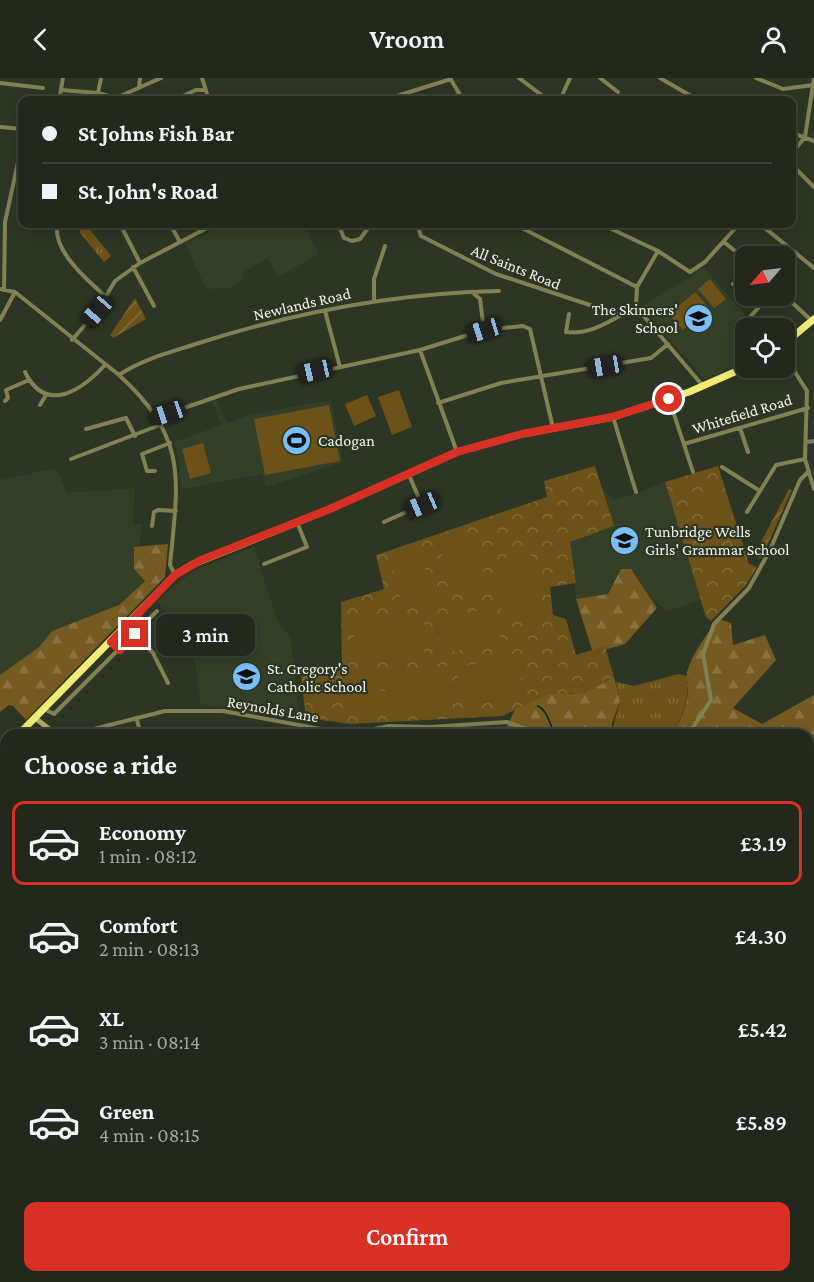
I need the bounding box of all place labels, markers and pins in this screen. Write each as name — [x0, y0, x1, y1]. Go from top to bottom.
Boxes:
place label: The Skinners' School — [592, 301, 678, 336]
school or university icon: The Skinners' School — [683, 302, 715, 334]
sports icon: Cadogan — [281, 424, 313, 456]
place label: Cadogan — [318, 432, 375, 450]
place label: Tunbridge Wells Girls' Grammar School — [645, 523, 789, 558]
school or university icon: Tunbridge Wells Girls' Grammar School — [608, 524, 640, 556]
place label: St. Gregory's Catholic School — [267, 660, 366, 695]
school or university icon: St. Gregory's Catholic School — [230, 661, 262, 693]

